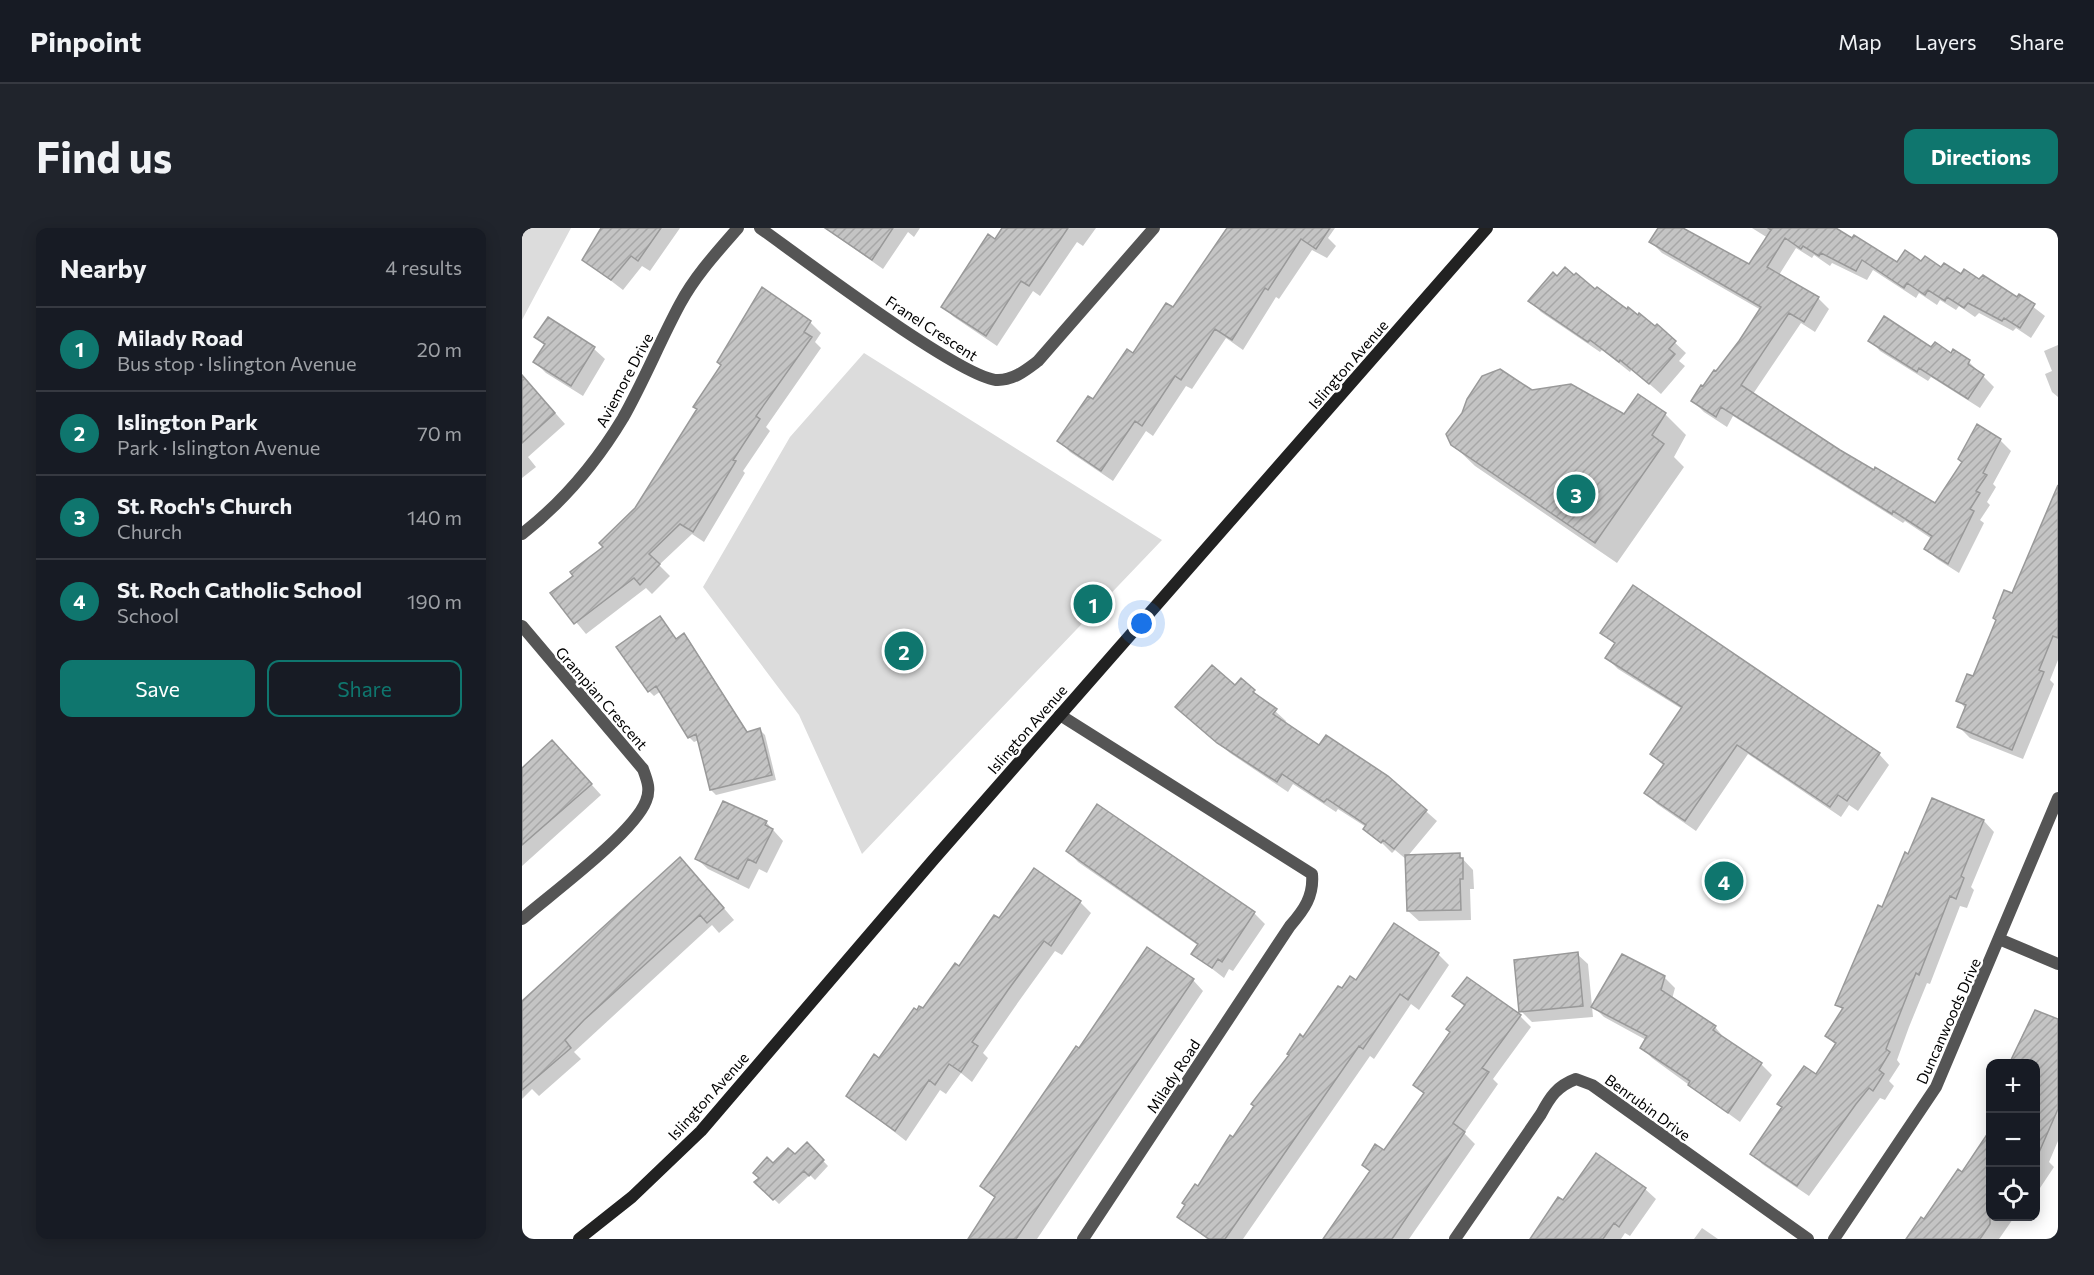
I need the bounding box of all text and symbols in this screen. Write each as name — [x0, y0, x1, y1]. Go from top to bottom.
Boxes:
text: Pinpoint — [30, 24, 141, 58]
text: Map — [1838, 29, 1882, 54]
text: Layers — [1915, 29, 1977, 54]
text: Share — [2010, 29, 2064, 54]
button: Directions — [1904, 129, 2058, 184]
text: Find us — [36, 130, 172, 182]
text: Nearby — [60, 252, 147, 283]
text: 4 results — [385, 255, 462, 279]
street label: Franel Crescent — [883, 292, 981, 364]
street label: Islington Avenue — [1305, 316, 1392, 412]
text: Milady Road — [117, 324, 243, 351]
street label: Aviemore Drive — [592, 330, 656, 430]
text: 1 — [75, 337, 84, 361]
text: 20 m — [417, 337, 462, 361]
text: Bus stop · Islington Avenue — [117, 351, 356, 375]
text: Islington Park — [117, 408, 258, 435]
text: 2 — [74, 421, 85, 445]
text: 70 m — [417, 421, 462, 445]
text: Park · Islington Avenue — [117, 435, 320, 459]
pin: 3 — [1556, 472, 1596, 516]
text: St. Roch's Church — [117, 492, 292, 519]
text: 3 — [74, 505, 85, 529]
text: 140 m — [407, 505, 462, 529]
text: Church — [117, 519, 182, 543]
text: St. Roch Catholic School — [117, 576, 362, 603]
pin: 1 — [1074, 582, 1112, 626]
text: 4 — [73, 589, 86, 613]
text: 190 m — [407, 589, 462, 613]
text: School — [117, 603, 179, 627]
your location — [1127, 609, 1156, 638]
pin: 2 — [884, 628, 923, 674]
street label: Grampian Crescent — [552, 643, 652, 753]
button: Save — [60, 660, 255, 717]
button: Share — [267, 660, 462, 717]
street label: Islington Avenue — [984, 681, 1071, 777]
pin: 4 — [1704, 858, 1744, 904]
street label: Duncanwoods Drive — [1912, 955, 1984, 1087]
street label: Milady Road — [1143, 1036, 1203, 1116]
street label: Islington Avenue — [664, 1048, 752, 1144]
map controls — [1986, 1059, 2040, 1221]
button: + — [1986, 1059, 2040, 1113]
street label: Benrubin Drive — [1602, 1070, 1694, 1144]
button: − — [1986, 1113, 2040, 1167]
button: locate — [1986, 1167, 2040, 1221]

